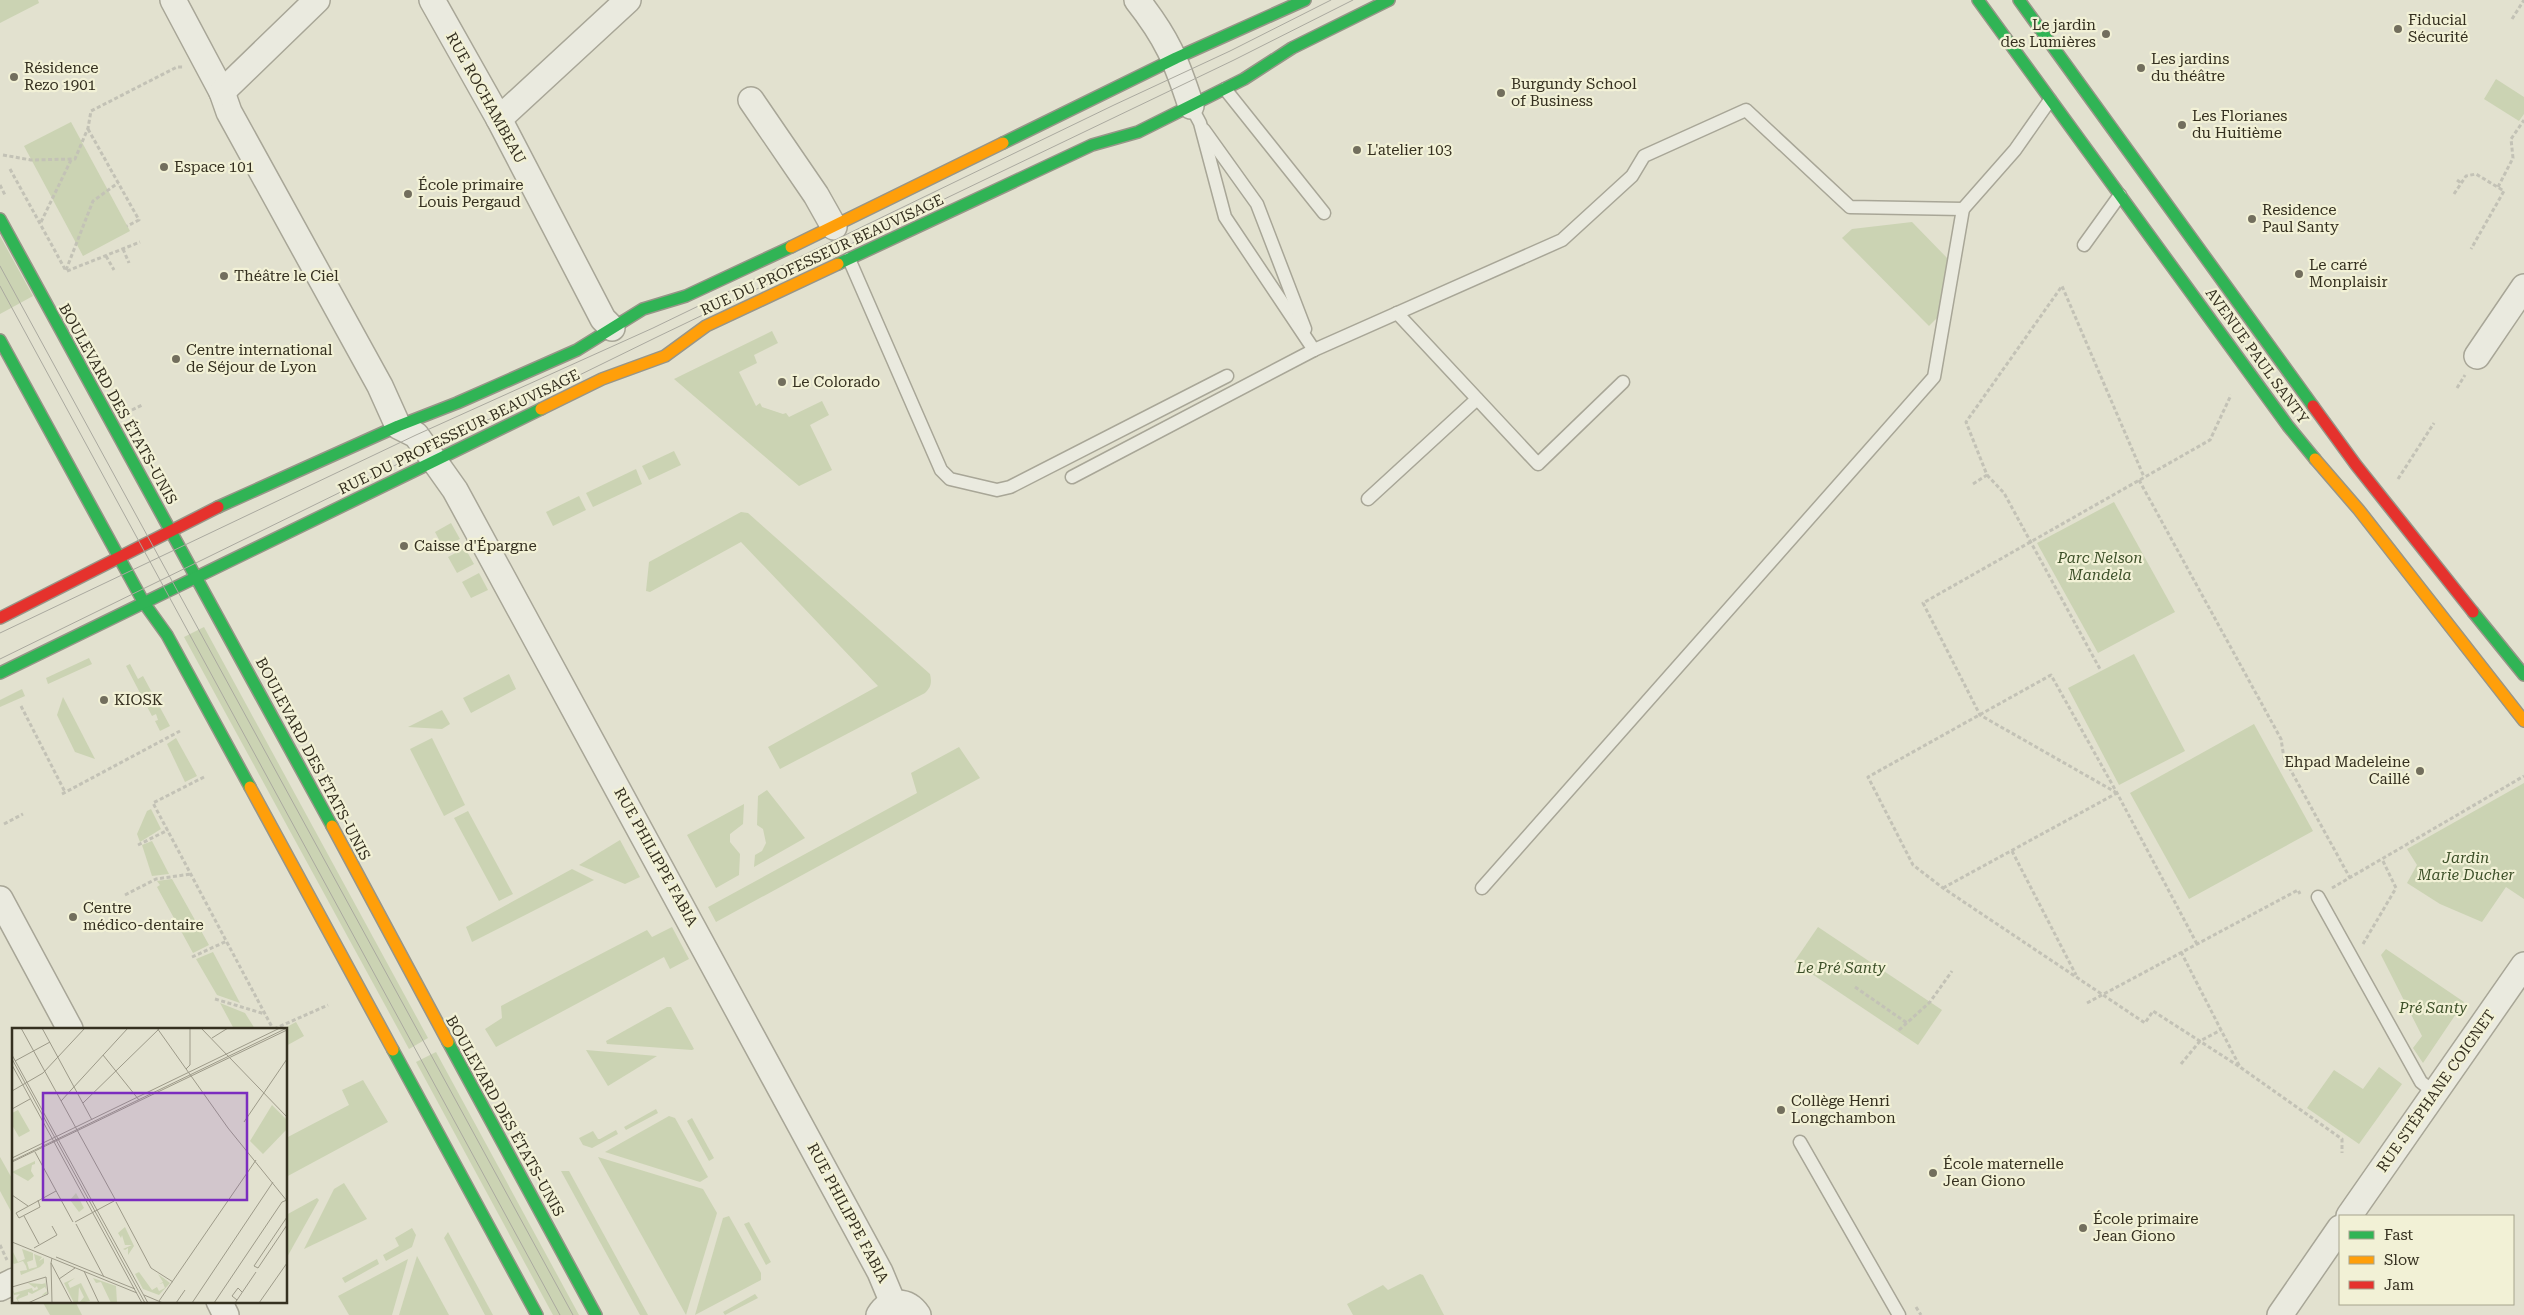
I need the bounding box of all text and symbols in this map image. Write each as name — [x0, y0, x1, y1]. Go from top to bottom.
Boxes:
place label: Fiducial Sécurité — [2408, 11, 2468, 46]
place label: Le jardin des Lumières — [2001, 16, 2096, 51]
marker: Fiducial Sécurité — [2392, 23, 2404, 35]
marker: Le jardin des Lumières — [2100, 28, 2112, 40]
street label: RUE ROCHAMBEAU — [442, 29, 530, 167]
place label: Les jardins du théâtre — [2151, 50, 2229, 85]
place label: Résidence Rezo 1901 — [24, 59, 99, 94]
marker: Les jardins du théâtre — [2135, 62, 2147, 74]
marker: Résidence Rezo 1901 — [8, 71, 20, 83]
place label: Burgundy School of Business — [1511, 75, 1637, 110]
marker: Burgundy School of Business — [1495, 87, 1507, 99]
place label: Les Florianes du Huitième — [2192, 107, 2287, 142]
marker: Les Florianes du Huitième — [2176, 119, 2188, 131]
place label: L'atelier 103 — [1367, 141, 1452, 159]
marker: L'atelier 103 — [1351, 144, 1363, 156]
place label: Espace 101 — [174, 158, 254, 176]
marker: Espace 101 — [158, 161, 170, 173]
place label: École primaire Louis Pergaud — [418, 176, 524, 211]
marker: École primaire Louis Pergaud — [402, 188, 414, 200]
street label: RUE DU PROFESSEUR BEAUVISAGE — [698, 191, 946, 319]
place label: Residence Paul Santy — [2262, 201, 2339, 236]
marker: Residence Paul Santy — [2246, 213, 2258, 225]
place label: Le carré Monplaisir — [2309, 256, 2388, 291]
place label: Théâtre le Ciel — [234, 267, 339, 285]
marker: Le carré Monplaisir — [2293, 268, 2305, 280]
marker: Théâtre le Ciel — [218, 270, 230, 282]
street label: AVENUE PAUL SANTY — [2202, 285, 2313, 428]
street label: BOULEVARD DES ÉTATS-UNIS — [55, 300, 181, 508]
place label: Centre international de Séjour de Lyon — [186, 341, 333, 376]
marker: Centre international de Séjour de Lyon — [170, 353, 182, 365]
street label: RUE DU PROFESSEUR BEAUVISAGE — [335, 366, 583, 498]
place label: Le Colorado — [792, 373, 880, 391]
marker: Le Colorado — [776, 376, 788, 388]
place label: Caisse d'Épargne — [414, 537, 537, 555]
marker: Caisse d'Épargne — [398, 540, 410, 552]
park label: Parc Nelson Mandela — [2056, 549, 2143, 584]
street label: BOULEVARD DES ÉTATS-UNIS — [252, 655, 374, 863]
place label: KIOSK — [114, 691, 163, 709]
marker: KIOSK — [98, 694, 110, 706]
place label: Ehpad Madeleine Caillé — [2284, 753, 2410, 788]
marker: Ehpad Madeleine Caillé — [2414, 765, 2426, 777]
street label: RUE PHILIPPE FABIA — [610, 784, 702, 930]
park label: Jardin Marie Ducher — [2416, 849, 2515, 884]
place label: Centre médico-dentaire — [83, 899, 204, 934]
marker: Centre médico-dentaire — [67, 911, 79, 923]
park label: Le Pré Santy — [1796, 959, 1886, 977]
park label: Pré Santy — [2398, 999, 2467, 1017]
street label: RUE STÉPHANE COIGNET — [2373, 1006, 2499, 1176]
street label: BOULEVARD DES ÉTATS-UNIS — [442, 1012, 568, 1220]
inset map — [12, 1028, 288, 1302]
place label: Collège Henri Longchambon — [1791, 1092, 1896, 1127]
marker: Collège Henri Longchambon — [1775, 1104, 1787, 1116]
street label: RUE PHILIPPE FABIA — [803, 1140, 893, 1286]
place label: École maternelle Jean Giono — [1943, 1155, 2064, 1190]
marker: École maternelle Jean Giono — [1927, 1167, 1939, 1179]
place label: École primaire Jean Giono — [2093, 1210, 2199, 1245]
legend — [2339, 1215, 2514, 1305]
marker: École primaire Jean Giono — [2077, 1222, 2089, 1234]
text: Fast — [2384, 1226, 2414, 1244]
text: Slow — [2384, 1251, 2420, 1269]
text: Jam — [2384, 1276, 2414, 1294]

